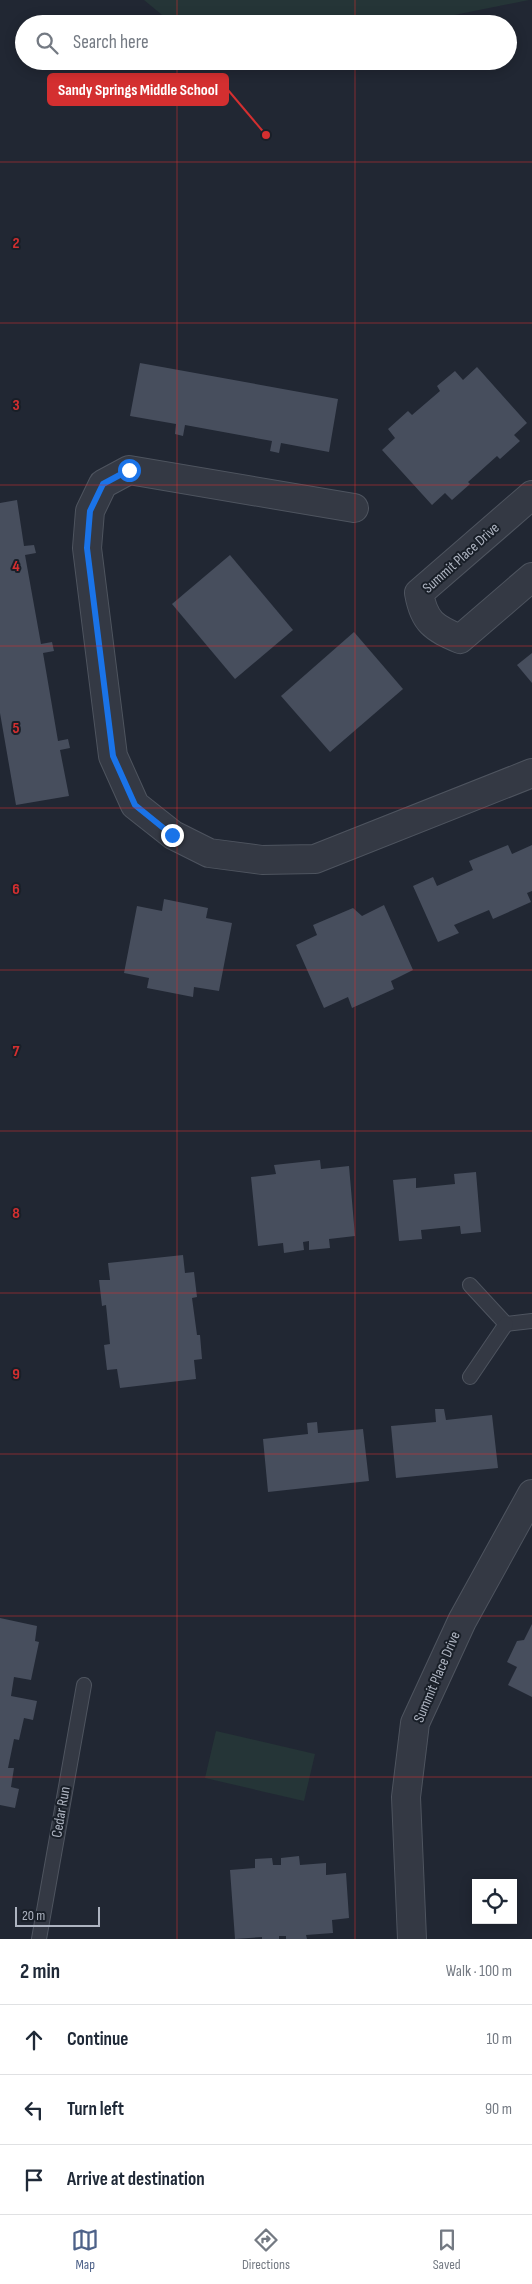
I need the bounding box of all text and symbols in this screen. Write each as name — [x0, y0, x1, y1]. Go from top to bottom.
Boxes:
search box — [15, 15, 517, 70]
icon: search — [33, 29, 61, 57]
text: Search here — [73, 31, 149, 54]
callout: Sandy Springs Middle School — [48, 74, 228, 105]
text: Sandy Springs Middle School — [58, 81, 218, 100]
text: 2 — [12, 234, 20, 253]
text: 3 — [12, 396, 20, 415]
route start — [118, 459, 141, 482]
street label: Summit Place Drive — [419, 518, 503, 598]
text: 4 — [12, 557, 20, 576]
text: 5 — [12, 719, 20, 738]
route end — [161, 824, 184, 847]
text: 6 — [12, 880, 20, 899]
text: 7 — [13, 1042, 20, 1061]
text: 8 — [12, 1204, 20, 1223]
text: 9 — [12, 1365, 20, 1384]
street label: Summit Place Drive — [409, 1629, 465, 1725]
street label: Cedar Run — [47, 1785, 75, 1839]
map controls — [472, 1879, 517, 1924]
button: locate — [472, 1879, 517, 1924]
scale bar — [15, 1904, 100, 1927]
text: 20 m — [22, 1907, 45, 1924]
text: 2 min — [20, 1959, 60, 1984]
text: Walk · 100 m — [446, 1962, 512, 1981]
icon: ahead — [20, 2026, 48, 2054]
text: Continue — [67, 2028, 128, 2051]
text: 10 m — [486, 2030, 512, 2049]
icon: left — [20, 2096, 48, 2124]
text: Turn left — [67, 2098, 124, 2121]
text: 90 m — [485, 2100, 512, 2119]
icon: arrive — [20, 2166, 48, 2194]
text: Arrive at destination — [67, 2168, 205, 2191]
tab: Map — [71, 2226, 99, 2273]
tab: Directions — [242, 2226, 290, 2273]
tab: Saved — [433, 2226, 461, 2273]

